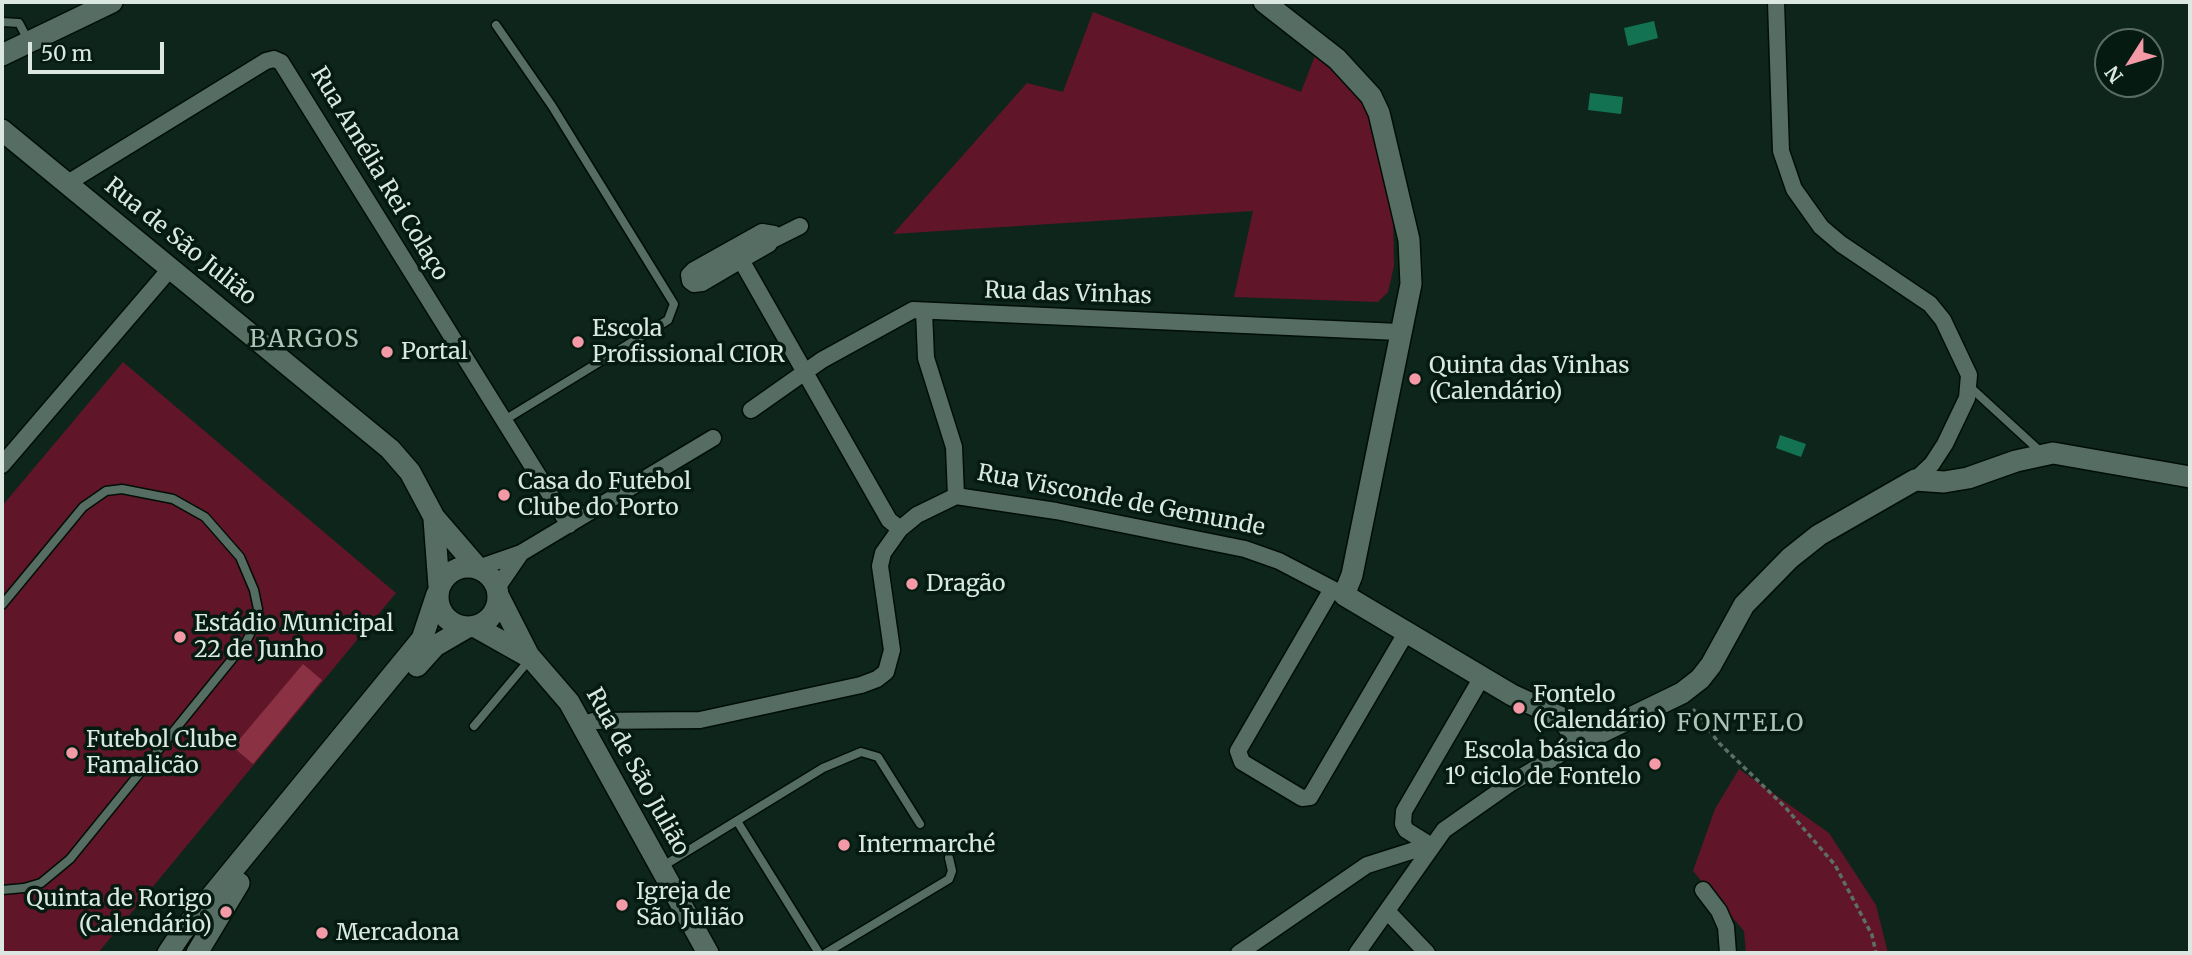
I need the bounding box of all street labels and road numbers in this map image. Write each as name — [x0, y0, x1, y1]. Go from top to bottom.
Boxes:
street label: Rua Amélia Rei Colaço — [304, 62, 454, 286]
street label: Rua de São Julião — [99, 172, 261, 312]
street label: Rua das Vinhas — [984, 277, 1152, 311]
street label: Rua Visconde de Gemunde — [975, 460, 1267, 542]
street label: Rua de São Julião — [580, 683, 694, 861]

